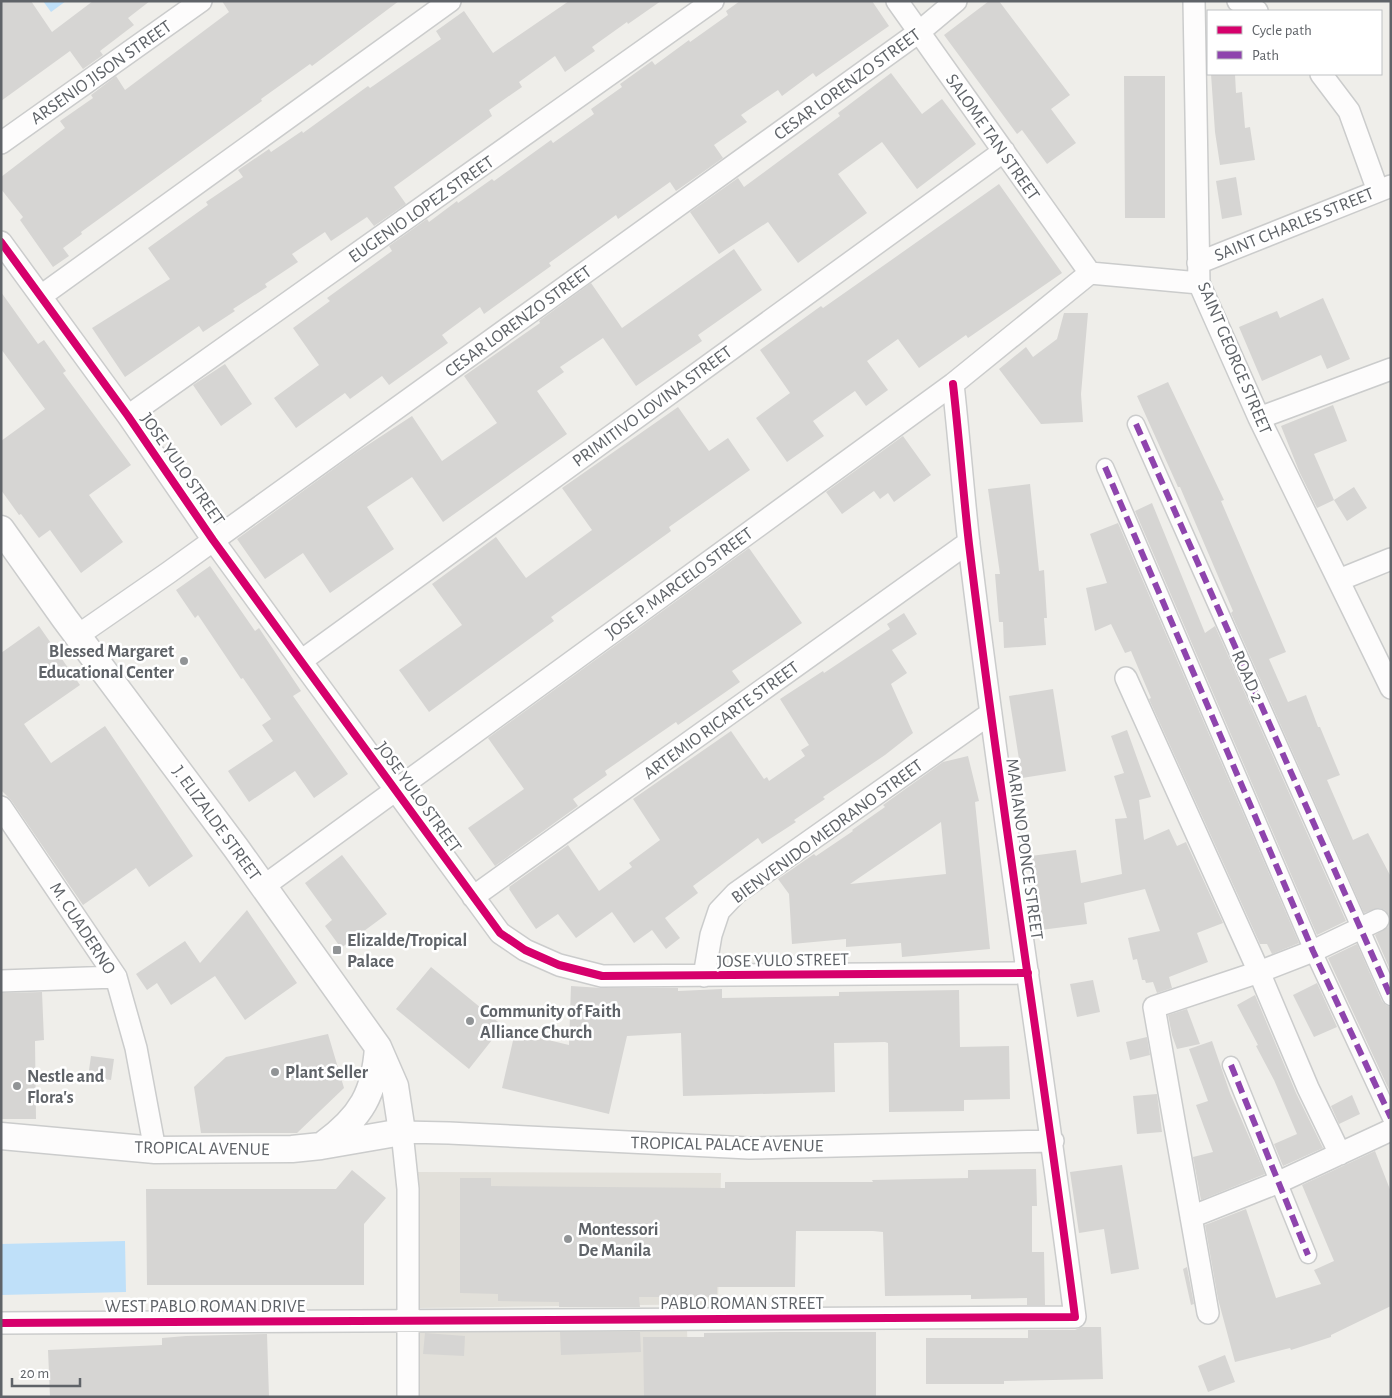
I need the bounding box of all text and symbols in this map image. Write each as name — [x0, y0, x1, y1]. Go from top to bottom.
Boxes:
legend — [1207, 10, 1382, 75]
street label: ARSENIO JISON STREET — [28, 17, 176, 128]
text: Cycle path — [1252, 23, 1312, 38]
street label: CESAR LORENZO STREET — [771, 26, 924, 144]
text: Path — [1252, 48, 1279, 63]
street label: SALOME TAN STREET — [942, 71, 1043, 204]
street label: EUGENIO LOPEZ STREET — [346, 153, 498, 267]
street label: SAINT CHARLES STREET — [1212, 185, 1377, 265]
street label: CESAR LORENZO STREET — [442, 263, 595, 381]
street label: SAINT GEORGE STREET — [1194, 280, 1274, 437]
street label: PRIMITIVO LOVINA STREET — [569, 343, 736, 471]
street label: JOSE YULO STREET — [137, 410, 228, 529]
street label: JOSE P. MARCELO STREET — [603, 524, 757, 643]
place label: Blessed Margaret Educational Center — [38, 643, 175, 682]
street label: ROAD 2 — [1228, 648, 1266, 705]
marker: Blessed Margaret Educational Center — [178, 655, 190, 667]
street label: ARTEMIO RICARTE STREET — [640, 658, 803, 783]
street label: JOSE YULO STREET — [372, 739, 464, 856]
street label: BIENVENIDO MEDRANO STREET — [729, 756, 927, 907]
street label: MARIANO PONCE STREET — [1002, 757, 1046, 941]
street label: J. ELIZALDE STREET — [169, 763, 264, 884]
street label: M. CUADERNO — [46, 879, 119, 978]
place label: Elizalde/Tropical Palace — [347, 932, 467, 971]
marker: Elizalde/Tropical Palace — [331, 944, 343, 956]
street label: JOSE YULO STREET — [717, 951, 849, 971]
place label: Community of Faith Alliance Church — [480, 1003, 621, 1042]
marker: Community of Faith Alliance Church — [464, 1015, 476, 1027]
place label: Plant Seller — [285, 1064, 369, 1082]
marker: Plant Seller — [269, 1066, 281, 1078]
place label: Nestle and Flora's — [27, 1068, 105, 1107]
marker: Nestle and Flora's — [11, 1080, 23, 1092]
street label: TROPICAL PALACE AVENUE — [630, 1134, 824, 1156]
street label: TROPICAL AVENUE — [134, 1139, 270, 1159]
place label: Montessori De Manila — [578, 1221, 658, 1260]
marker: Montessori De Manila — [562, 1233, 574, 1245]
street label: PABLO ROMAN STREET — [660, 1295, 824, 1313]
street label: WEST PABLO ROMAN DRIVE — [105, 1298, 306, 1316]
scale bar — [12, 1356, 80, 1388]
text: 20 m — [20, 1366, 49, 1381]

